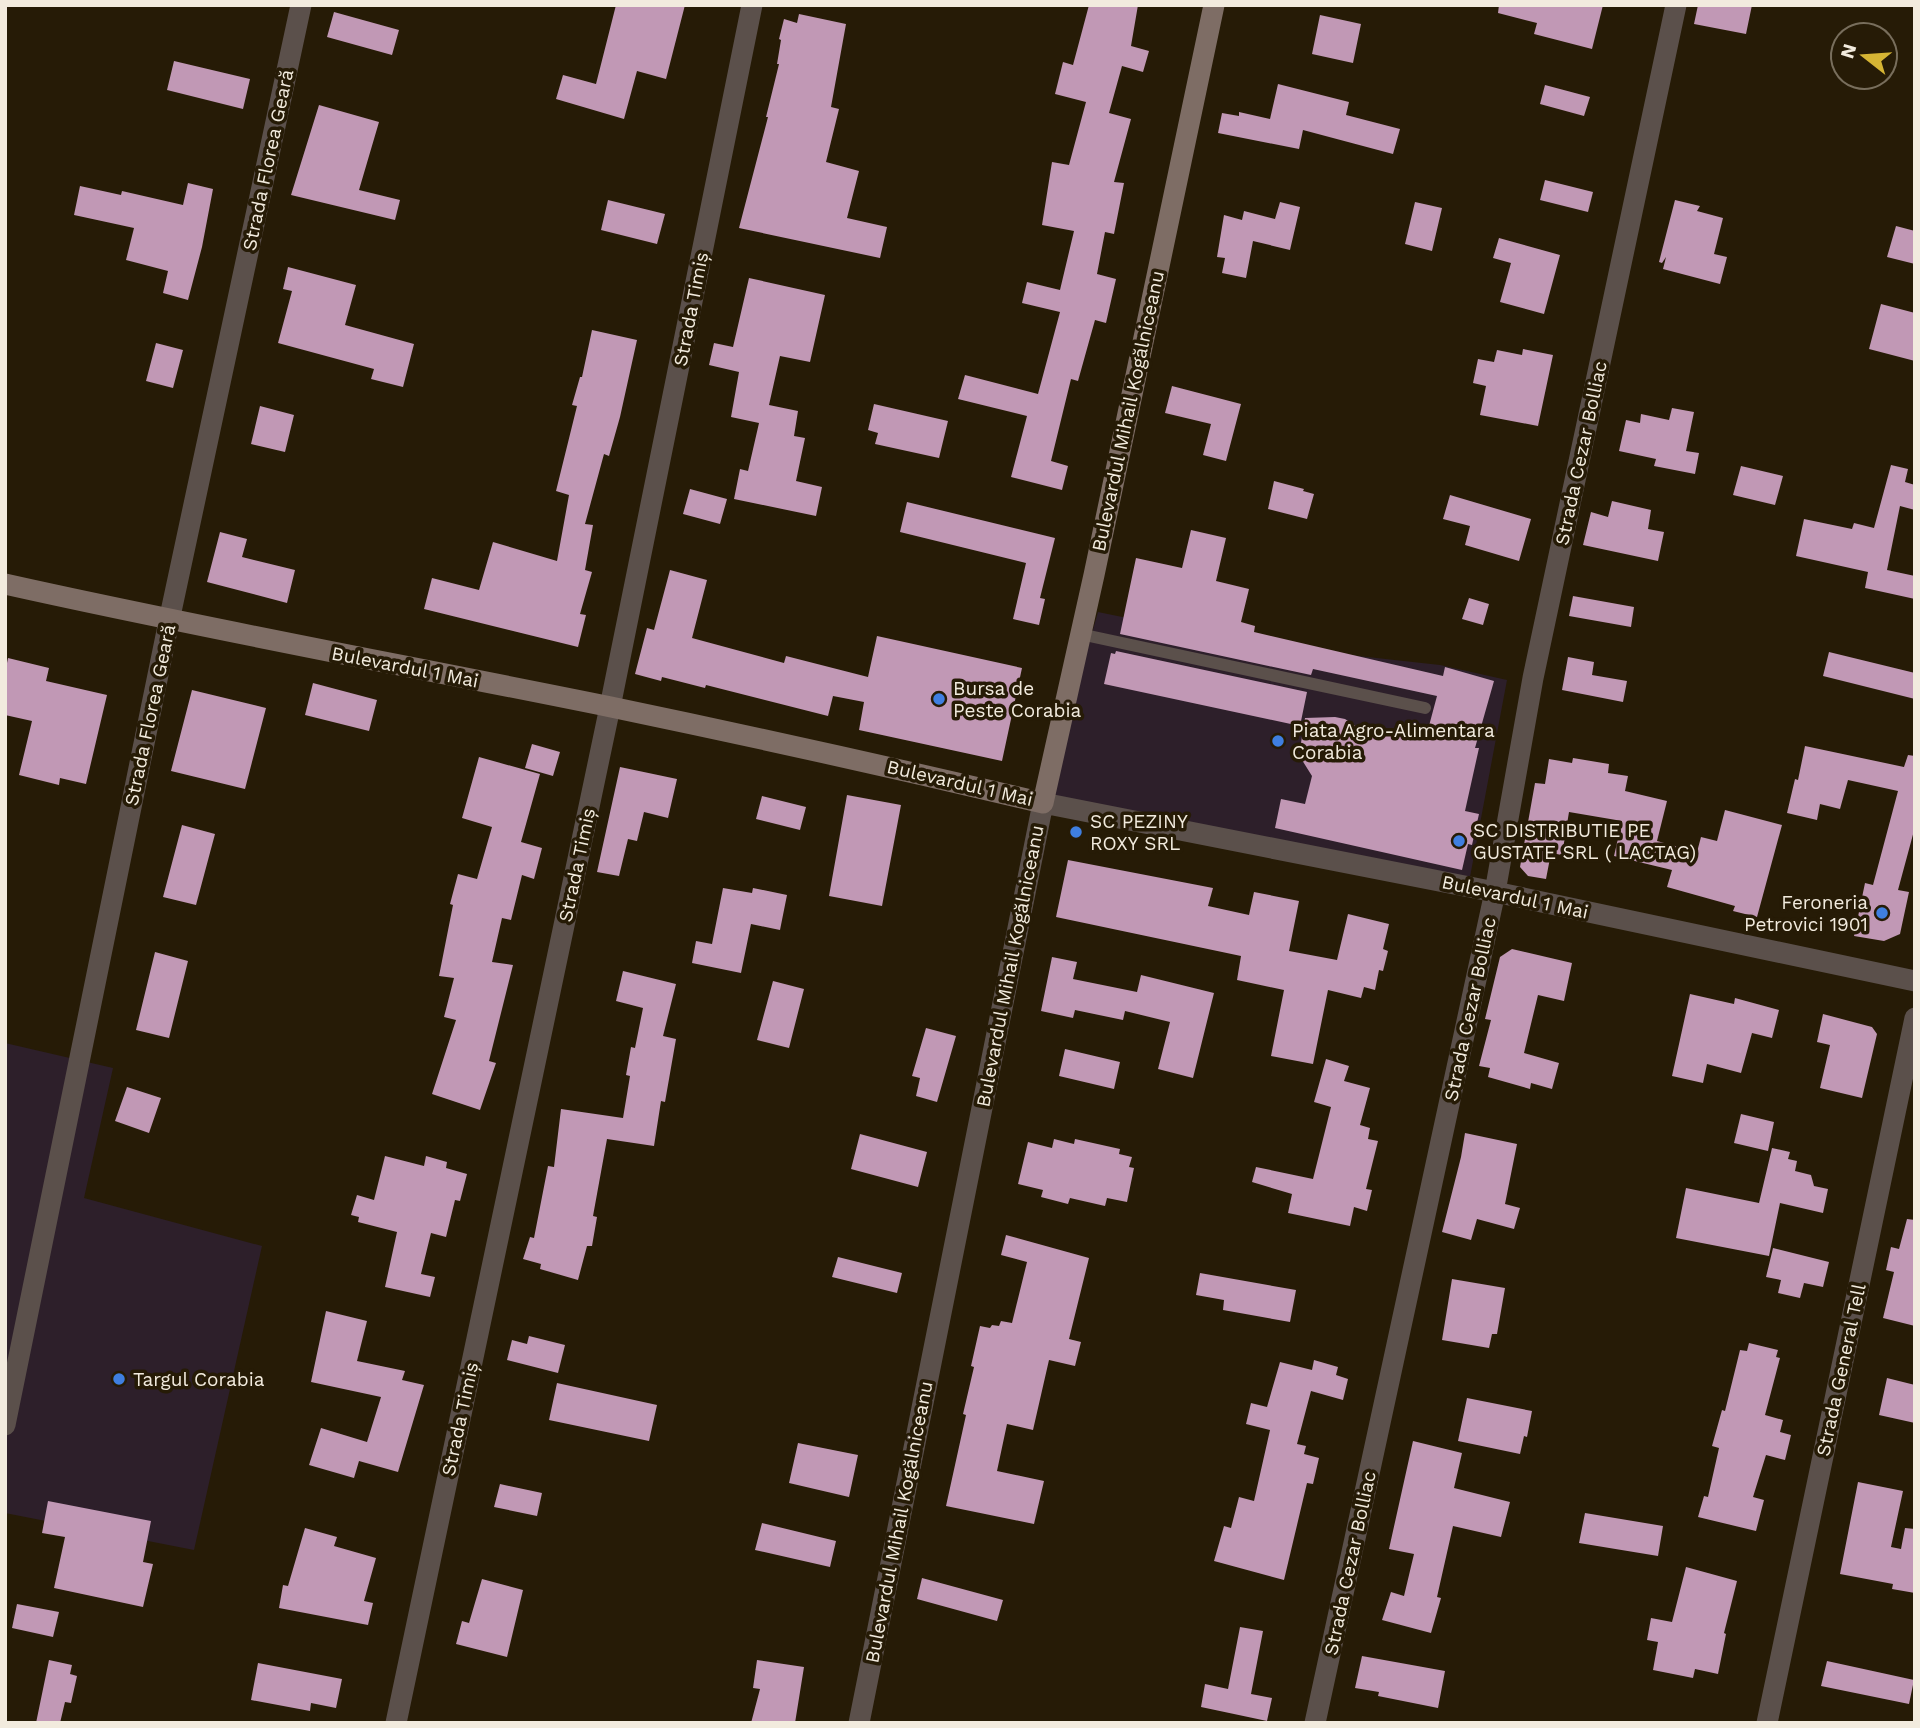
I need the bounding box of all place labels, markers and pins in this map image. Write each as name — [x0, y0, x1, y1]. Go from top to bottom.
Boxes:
place label: Bursa de Peste Corabia — [953, 677, 1081, 722]
marker: Bursa de Peste Corabia — [931, 691, 947, 707]
place label: Piata Agro-Alimentara Corabia — [1292, 719, 1495, 764]
marker: Piata Agro-Alimentara Corabia — [1270, 733, 1286, 749]
place label: SC PEZINY ROXY SRL — [1090, 810, 1188, 855]
place label: SC DISTRIBUTIE PE GUSTATE SRL ( LACTAG) — [1473, 819, 1696, 864]
marker: SC PEZINY ROXY SRL — [1068, 824, 1084, 840]
marker: SC DISTRIBUTIE PE GUSTATE SRL ( LACTAG) — [1451, 833, 1467, 849]
place label: Feroneria Petrovici 1901 — [1744, 891, 1868, 936]
marker: Feroneria Petrovici 1901 — [1874, 905, 1890, 921]
place label: Targul Corabia — [133, 1368, 265, 1391]
marker: Targul Corabia — [111, 1371, 127, 1387]

